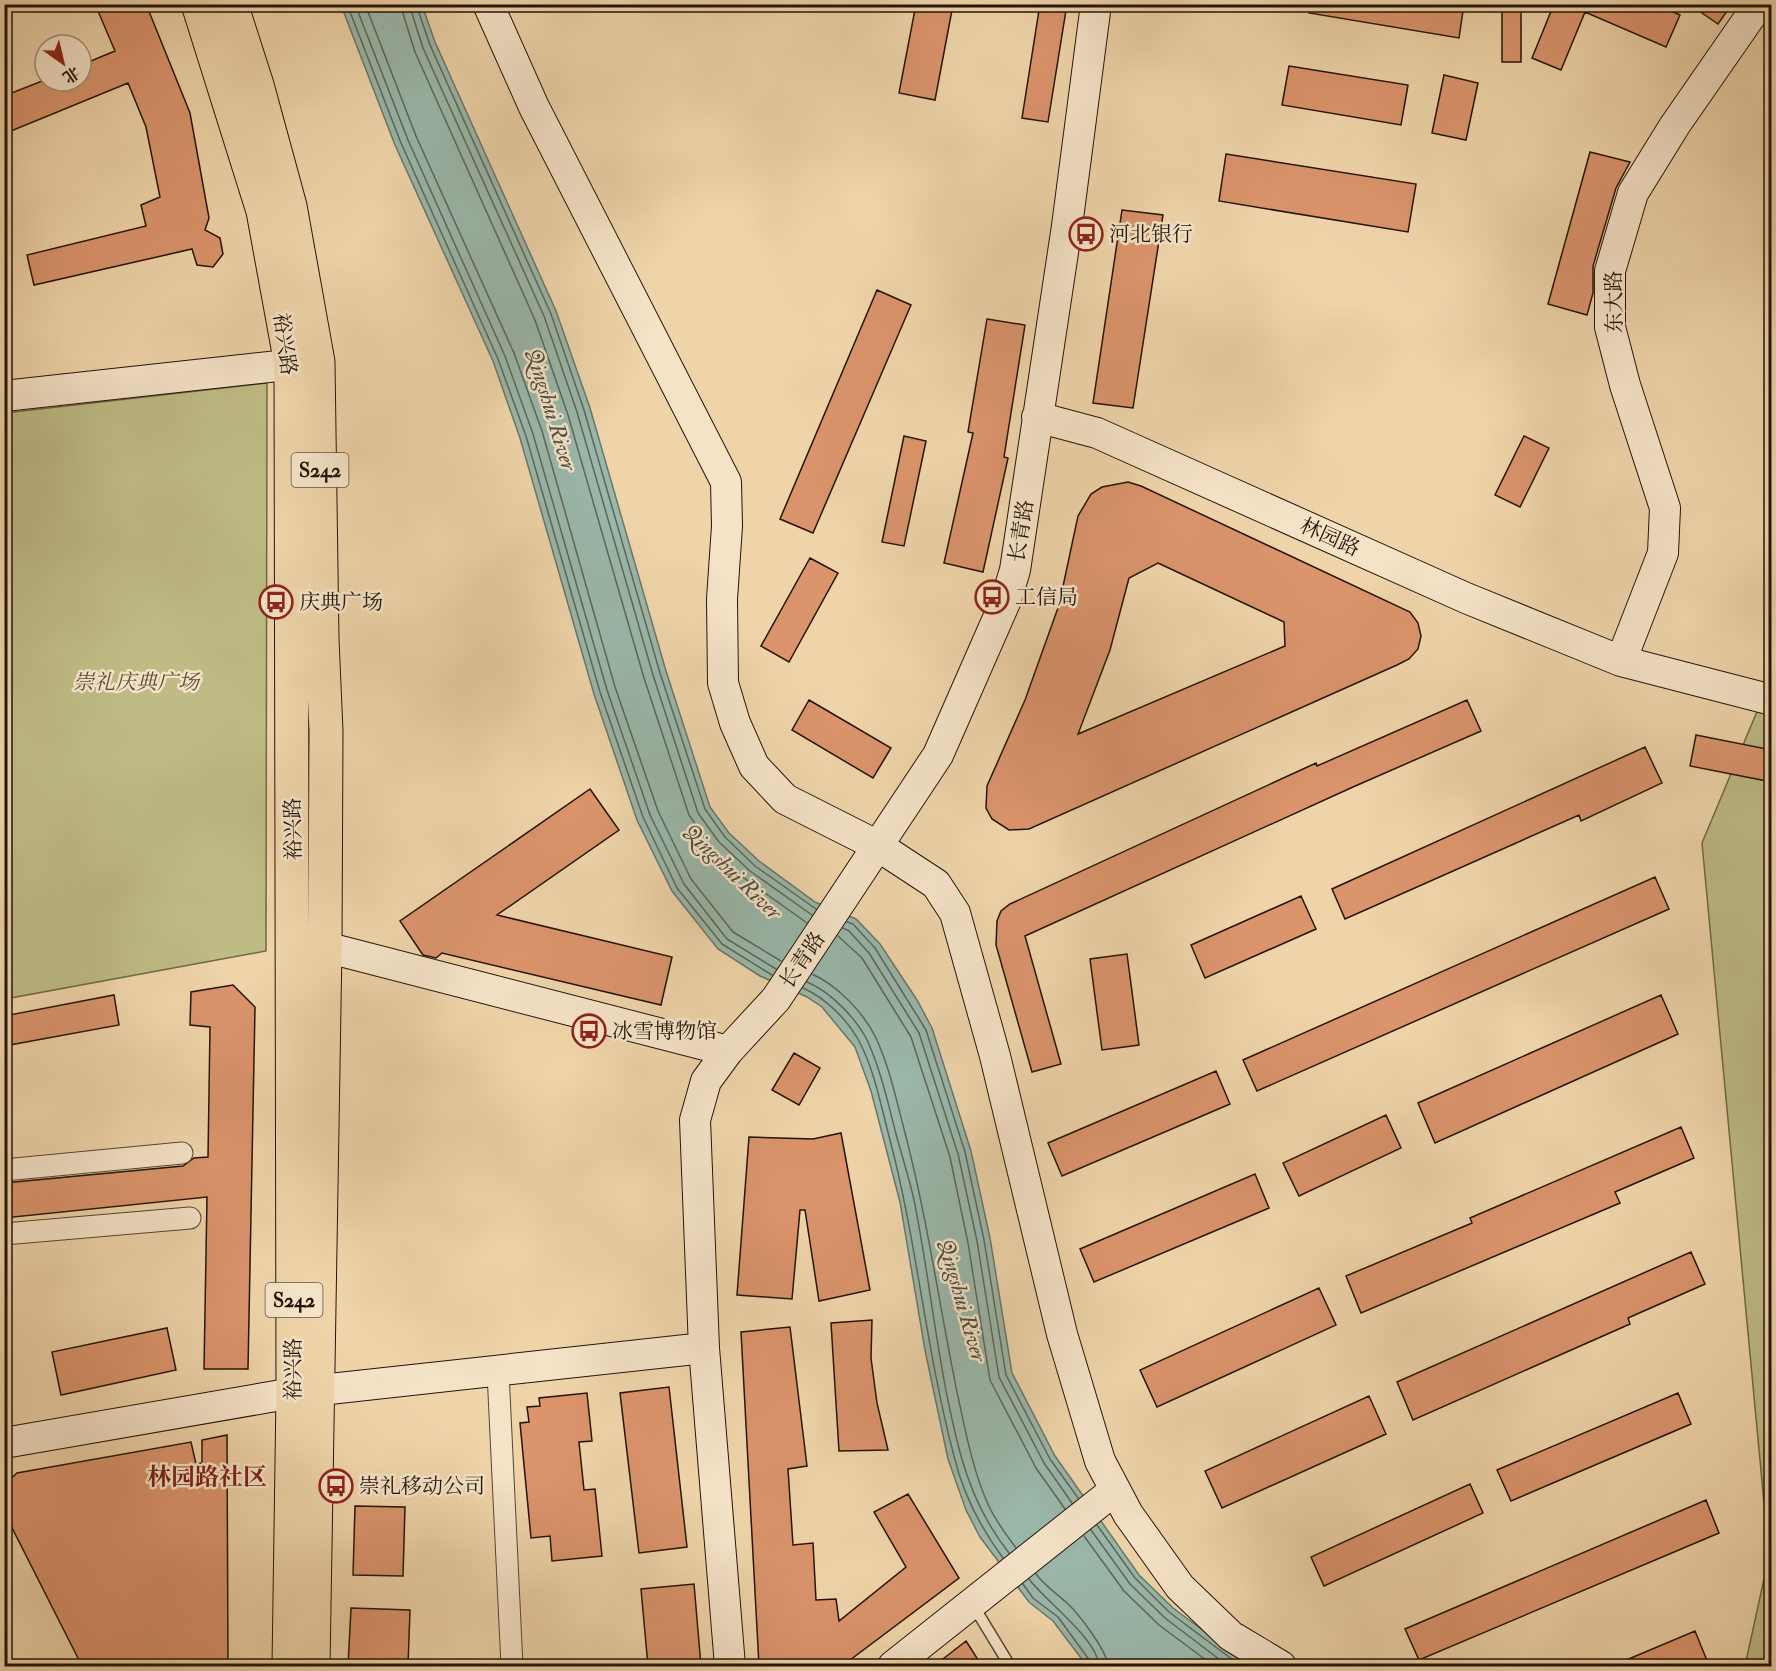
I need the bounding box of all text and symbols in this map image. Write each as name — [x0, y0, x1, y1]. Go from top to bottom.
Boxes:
north arrow — [33, 33, 93, 93]
text: 北 — [59, 62, 83, 87]
bus stop icon: 河北银行 — [1068, 216, 1104, 252]
place label: 河北银行 — [1109, 221, 1193, 248]
street label: 东大路 — [1600, 270, 1629, 334]
street label: 裕兴路 — [267, 311, 302, 377]
water label: Qingshui River — [519, 345, 583, 476]
road number: S242 — [292, 453, 348, 487]
street label: 长青路 — [1003, 498, 1040, 564]
street label: 林园路 — [1296, 512, 1364, 563]
bus stop icon: 工信局 — [974, 579, 1010, 615]
bus stop icon: 庆典广场 — [258, 584, 294, 620]
place label: 工信局 — [1015, 584, 1078, 611]
place label: 庆典广场 — [299, 589, 383, 616]
park label: 崇礼庆典广场 — [73, 669, 201, 696]
street label: 裕兴路 — [279, 797, 308, 861]
water label: Qingshui River — [677, 818, 789, 927]
street label: 长青路 — [774, 927, 831, 994]
bus stop icon: 冰雪博物馆 — [571, 1013, 607, 1049]
place label: 冰雪博物馆 — [612, 1018, 717, 1045]
water label: Qingshui River — [931, 1236, 993, 1367]
road number: S242 — [266, 1283, 322, 1317]
street label: 裕兴路 — [280, 1338, 307, 1401]
district label: 林园路社区 — [147, 1462, 267, 1493]
bus stop icon: 崇礼移动公司 — [318, 1468, 354, 1504]
place label: 崇礼移动公司 — [359, 1473, 485, 1500]

